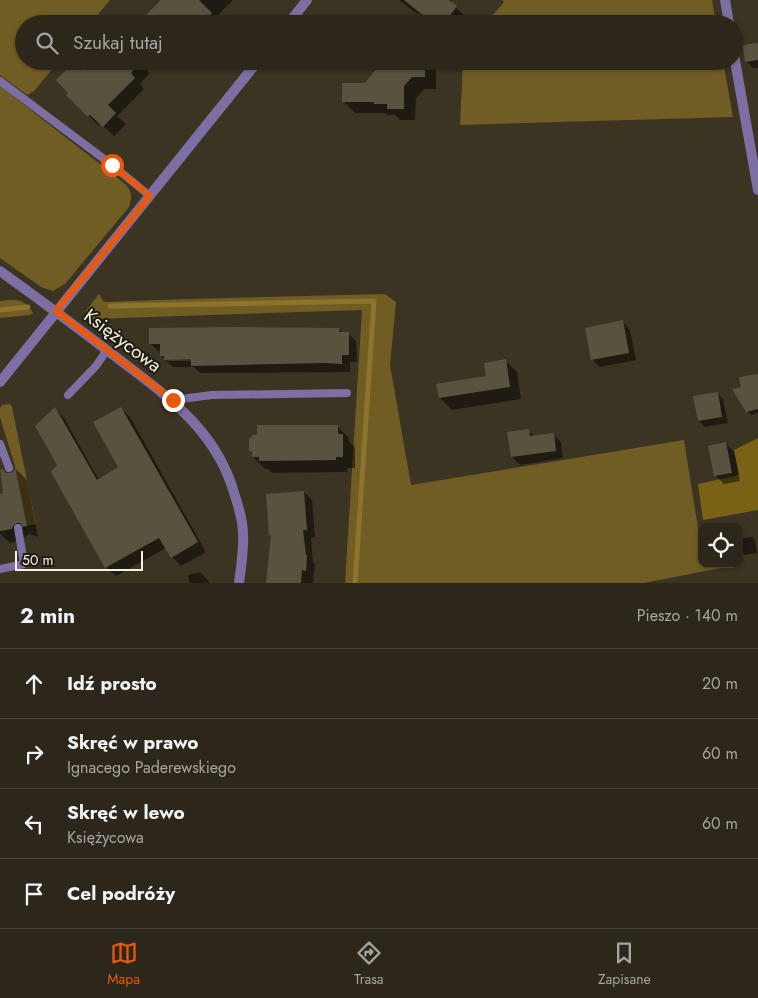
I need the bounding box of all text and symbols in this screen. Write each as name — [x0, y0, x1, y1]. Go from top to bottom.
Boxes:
search box — [15, 15, 743, 70]
icon: search — [33, 29, 61, 57]
text: Szukaj tutaj — [73, 29, 163, 56]
route start — [101, 154, 124, 177]
street label: Księżycowa — [78, 302, 167, 379]
route end — [162, 389, 185, 412]
map controls — [698, 523, 743, 568]
button: locate — [698, 523, 743, 568]
scale bar — [15, 548, 142, 571]
text: 50 m — [22, 550, 53, 570]
text: 2 min — [20, 601, 75, 631]
text: Pieszo · 140 m — [637, 604, 738, 627]
icon: ahead — [20, 670, 48, 698]
text: Idź prosto — [67, 670, 157, 697]
text: 20 m — [702, 672, 738, 695]
text: Skręć w prawo — [67, 729, 199, 756]
icon: right — [20, 740, 48, 768]
text: 60 m — [702, 742, 738, 765]
text: Ignacego Paderewskiego — [67, 756, 236, 779]
text: Skręć w lewo — [67, 799, 185, 826]
icon: left — [20, 810, 48, 838]
text: 60 m — [702, 812, 738, 835]
text: Księżycowa — [67, 826, 144, 849]
icon: arrive — [20, 880, 48, 908]
text: Cel podróży — [67, 880, 175, 907]
tab: Mapa — [107, 939, 140, 989]
tab: Trasa — [354, 939, 384, 989]
tab: Zapisane — [598, 939, 651, 989]

